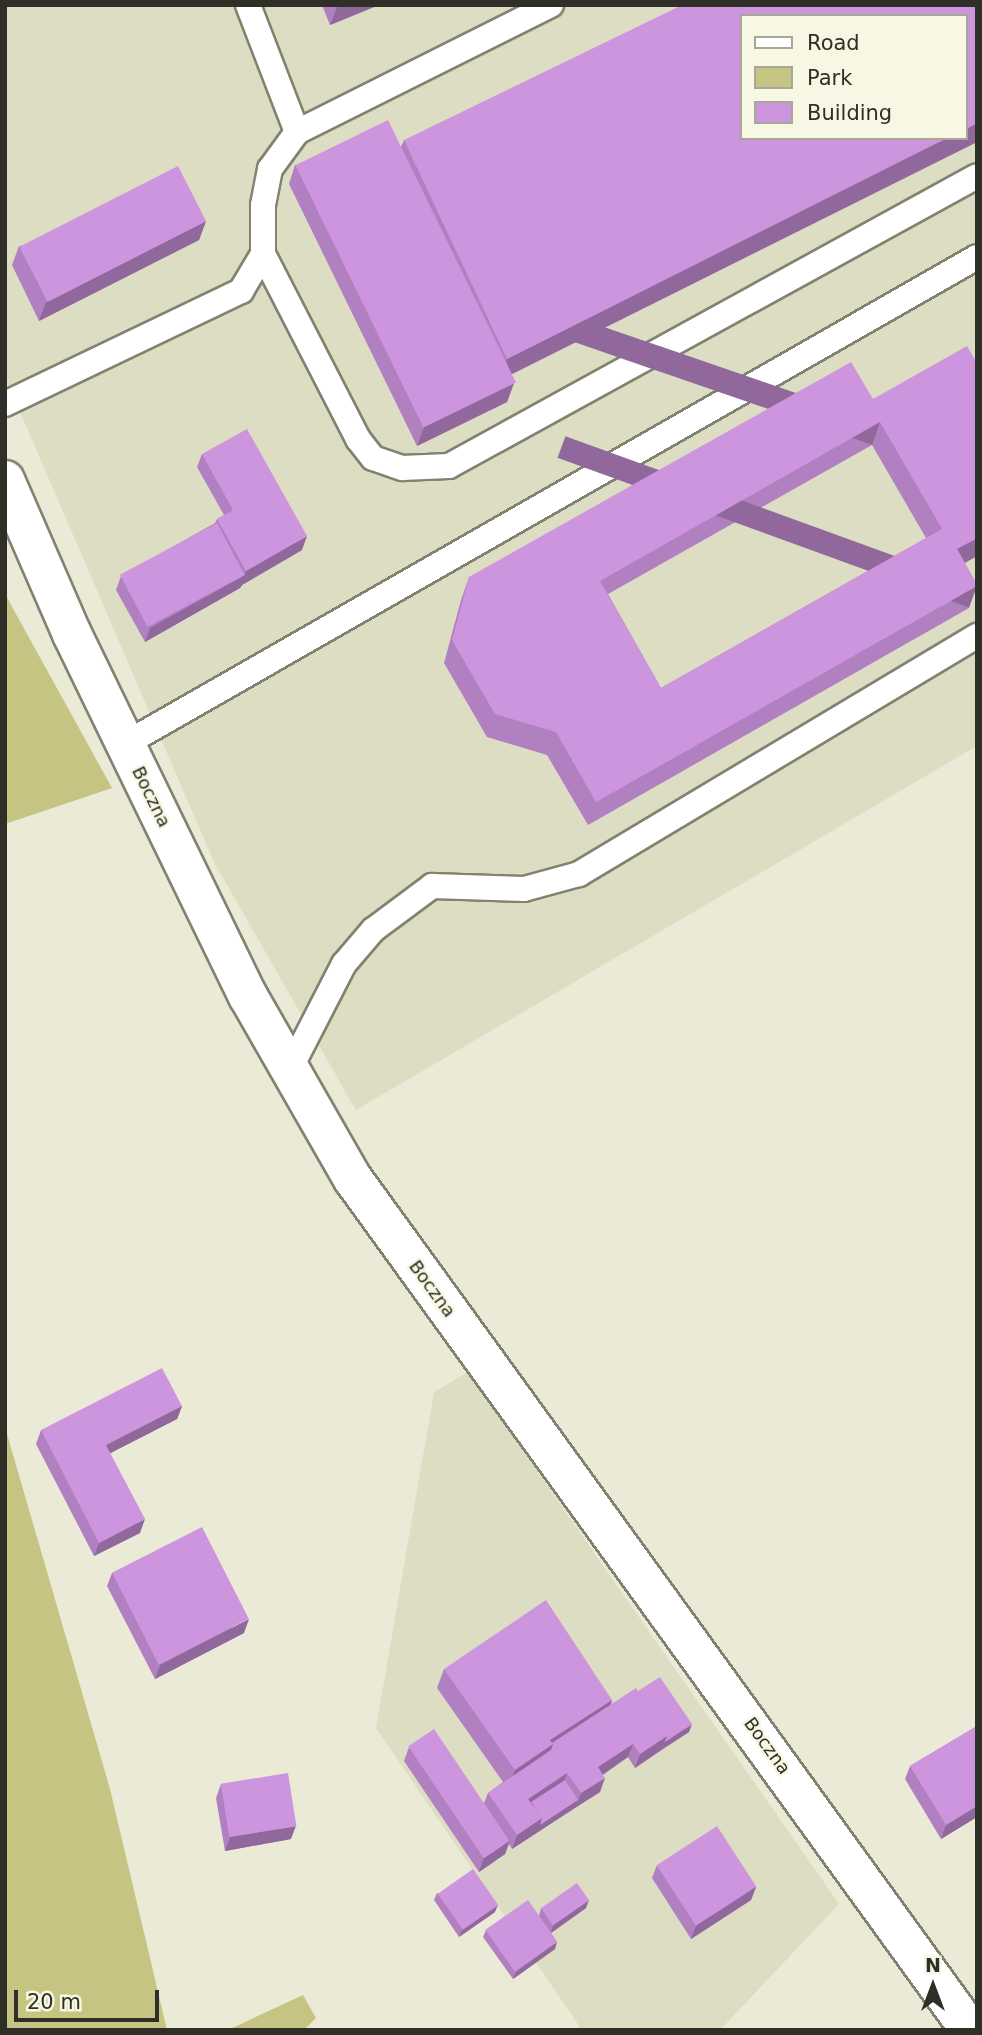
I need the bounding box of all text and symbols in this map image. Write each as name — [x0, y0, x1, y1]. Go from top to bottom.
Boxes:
legend — [740, 14, 968, 140]
text: Road — [807, 31, 860, 55]
text: Park — [807, 66, 852, 90]
text: Building — [807, 101, 892, 125]
street label: Boczna — [127, 763, 175, 831]
street label: Boczna — [404, 1256, 460, 1322]
street label: Boczna — [739, 1713, 795, 1779]
north arrow — [898, 1951, 968, 2021]
text: N — [925, 1954, 941, 1976]
scale bar — [18, 1976, 163, 2020]
text: 20 m — [27, 1990, 81, 2014]

